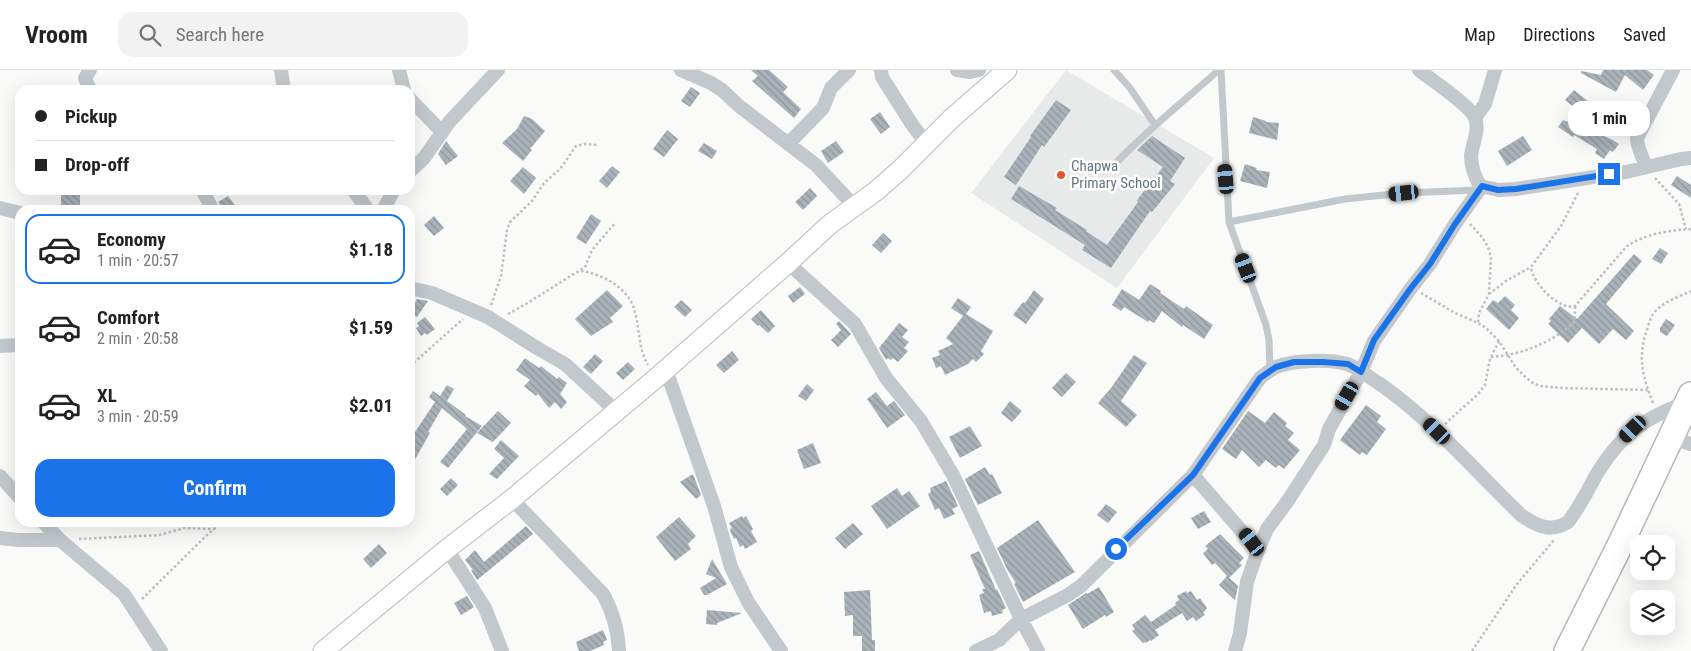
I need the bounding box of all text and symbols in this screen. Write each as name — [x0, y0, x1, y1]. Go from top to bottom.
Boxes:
search box — [118, 12, 468, 57]
text: Vroom — [25, 21, 88, 49]
icon: search — [136, 21, 164, 49]
text: Search here — [176, 23, 264, 46]
text: Map — [1464, 24, 1495, 45]
text: Directions — [1523, 24, 1595, 45]
text: Saved — [1623, 24, 1666, 45]
callout: 1 min — [1568, 102, 1650, 136]
text: Pickup — [65, 105, 117, 128]
text: 1 min — [1591, 109, 1627, 128]
text: Drop-off — [65, 153, 129, 176]
place label: Chapwa Primary School — [1071, 157, 1161, 192]
car — [1217, 163, 1234, 195]
route end — [1598, 163, 1620, 185]
marker: Chapwa Primary School — [1055, 169, 1067, 181]
car — [1388, 184, 1419, 202]
icon: car — [37, 227, 82, 272]
text: Economy — [97, 228, 166, 251]
text: $1.18 — [349, 238, 393, 261]
text: 1 min · 20:57 — [97, 251, 179, 270]
car — [1233, 251, 1258, 285]
icon: car — [37, 305, 82, 350]
text: Comfort — [97, 306, 160, 329]
text: $1.59 — [349, 316, 393, 339]
text: 2 min · 20:58 — [97, 329, 179, 348]
car — [1333, 379, 1360, 413]
icon: car — [37, 383, 82, 428]
text: XL — [97, 384, 117, 407]
text: $2.01 — [349, 394, 393, 417]
text: 3 min · 20:59 — [97, 407, 179, 426]
car — [1617, 413, 1648, 445]
car — [1421, 415, 1453, 447]
button: Confirm — [35, 459, 395, 517]
car — [1236, 526, 1267, 558]
map controls — [1630, 535, 1675, 635]
button: locate — [1630, 535, 1675, 580]
route start — [1105, 538, 1127, 560]
button: layers — [1630, 590, 1675, 635]

